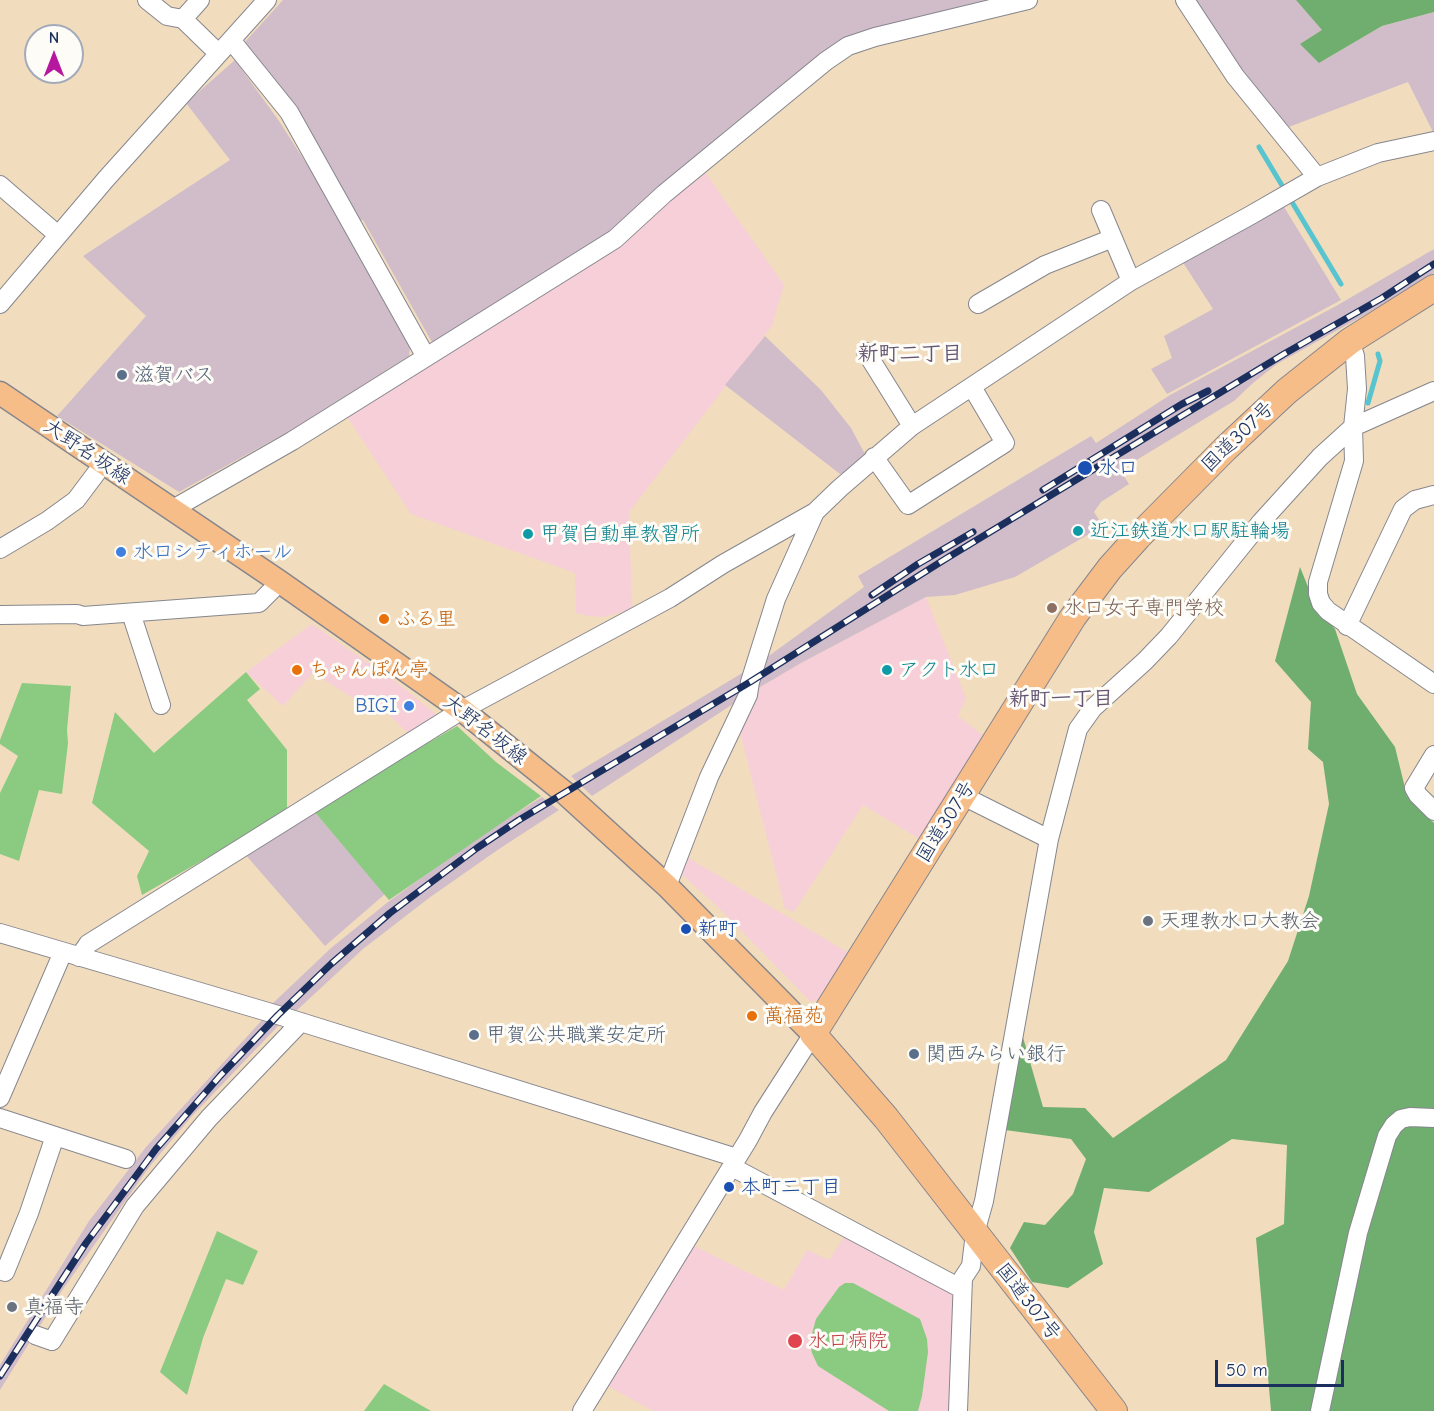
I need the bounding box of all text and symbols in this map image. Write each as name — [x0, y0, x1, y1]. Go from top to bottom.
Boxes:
north arrow — [24, 24, 84, 84]
text: N — [49, 29, 59, 47]
district label: 新町二丁目 — [858, 341, 962, 367]
place label: 滋賀バス — [134, 363, 214, 387]
marker: 滋賀バス — [115, 368, 129, 382]
street label: 国道307号 — [1197, 396, 1279, 478]
street label: 大野名坂線 — [39, 414, 135, 490]
place label: 水口 — [1098, 456, 1138, 480]
marker: 水口 — [1076, 459, 1094, 477]
place label: 近江鉄道水口駅駐輪場 — [1090, 519, 1290, 543]
place label: 甲賀自動車教習所 — [540, 522, 700, 546]
marker: 近江鉄道水口駅駐輪場 — [1071, 524, 1085, 538]
marker: 甲賀自動車教習所 — [521, 527, 535, 541]
place label: 水口シティホール — [133, 540, 293, 564]
marker: 水口シティホール — [114, 545, 128, 559]
place label: 水口女子専門学校 — [1064, 596, 1224, 620]
marker: 水口女子専門学校 — [1045, 601, 1059, 615]
place label: ふる里 — [396, 607, 456, 631]
marker: ふる里 — [377, 612, 391, 626]
place label: ちゃんぽん亭 — [309, 658, 429, 682]
place label: アクト水口 — [899, 658, 999, 682]
marker: ちゃんぽん亭 — [290, 663, 304, 677]
marker: アクト水口 — [880, 663, 894, 677]
district label: 新町一丁目 — [1009, 686, 1113, 712]
street label: 大野名坂線 — [438, 690, 532, 770]
place label: BIGI — [355, 694, 397, 718]
marker: BIGI — [402, 699, 416, 713]
street label: 国道307号 — [912, 777, 980, 867]
place label: 天理教水口大教会 — [1160, 909, 1320, 933]
marker: 天理教水口大教会 — [1141, 914, 1155, 928]
place label: 新町 — [698, 917, 738, 941]
marker: 新町 — [679, 922, 693, 936]
place label: 萬福苑 — [764, 1004, 824, 1028]
marker: 萬福苑 — [745, 1009, 759, 1023]
place label: 甲賀公共職業安定所 — [486, 1023, 666, 1047]
marker: 甲賀公共職業安定所 — [467, 1028, 481, 1042]
place label: 関西みらい銀行 — [926, 1042, 1066, 1066]
marker: 関西みらい銀行 — [907, 1047, 921, 1061]
place label: 本町二丁目 — [741, 1175, 841, 1199]
marker: 本町二丁目 — [722, 1180, 736, 1194]
street label: 国道307号 — [990, 1258, 1066, 1346]
place label: 真福寺 — [24, 1295, 84, 1319]
marker: 真福寺 — [5, 1300, 19, 1314]
place label: 水口病院 — [808, 1329, 888, 1353]
marker: 水口病院 — [786, 1332, 804, 1350]
scale bar — [1218, 1348, 1347, 1386]
text: 50 m — [1226, 1360, 1268, 1381]

